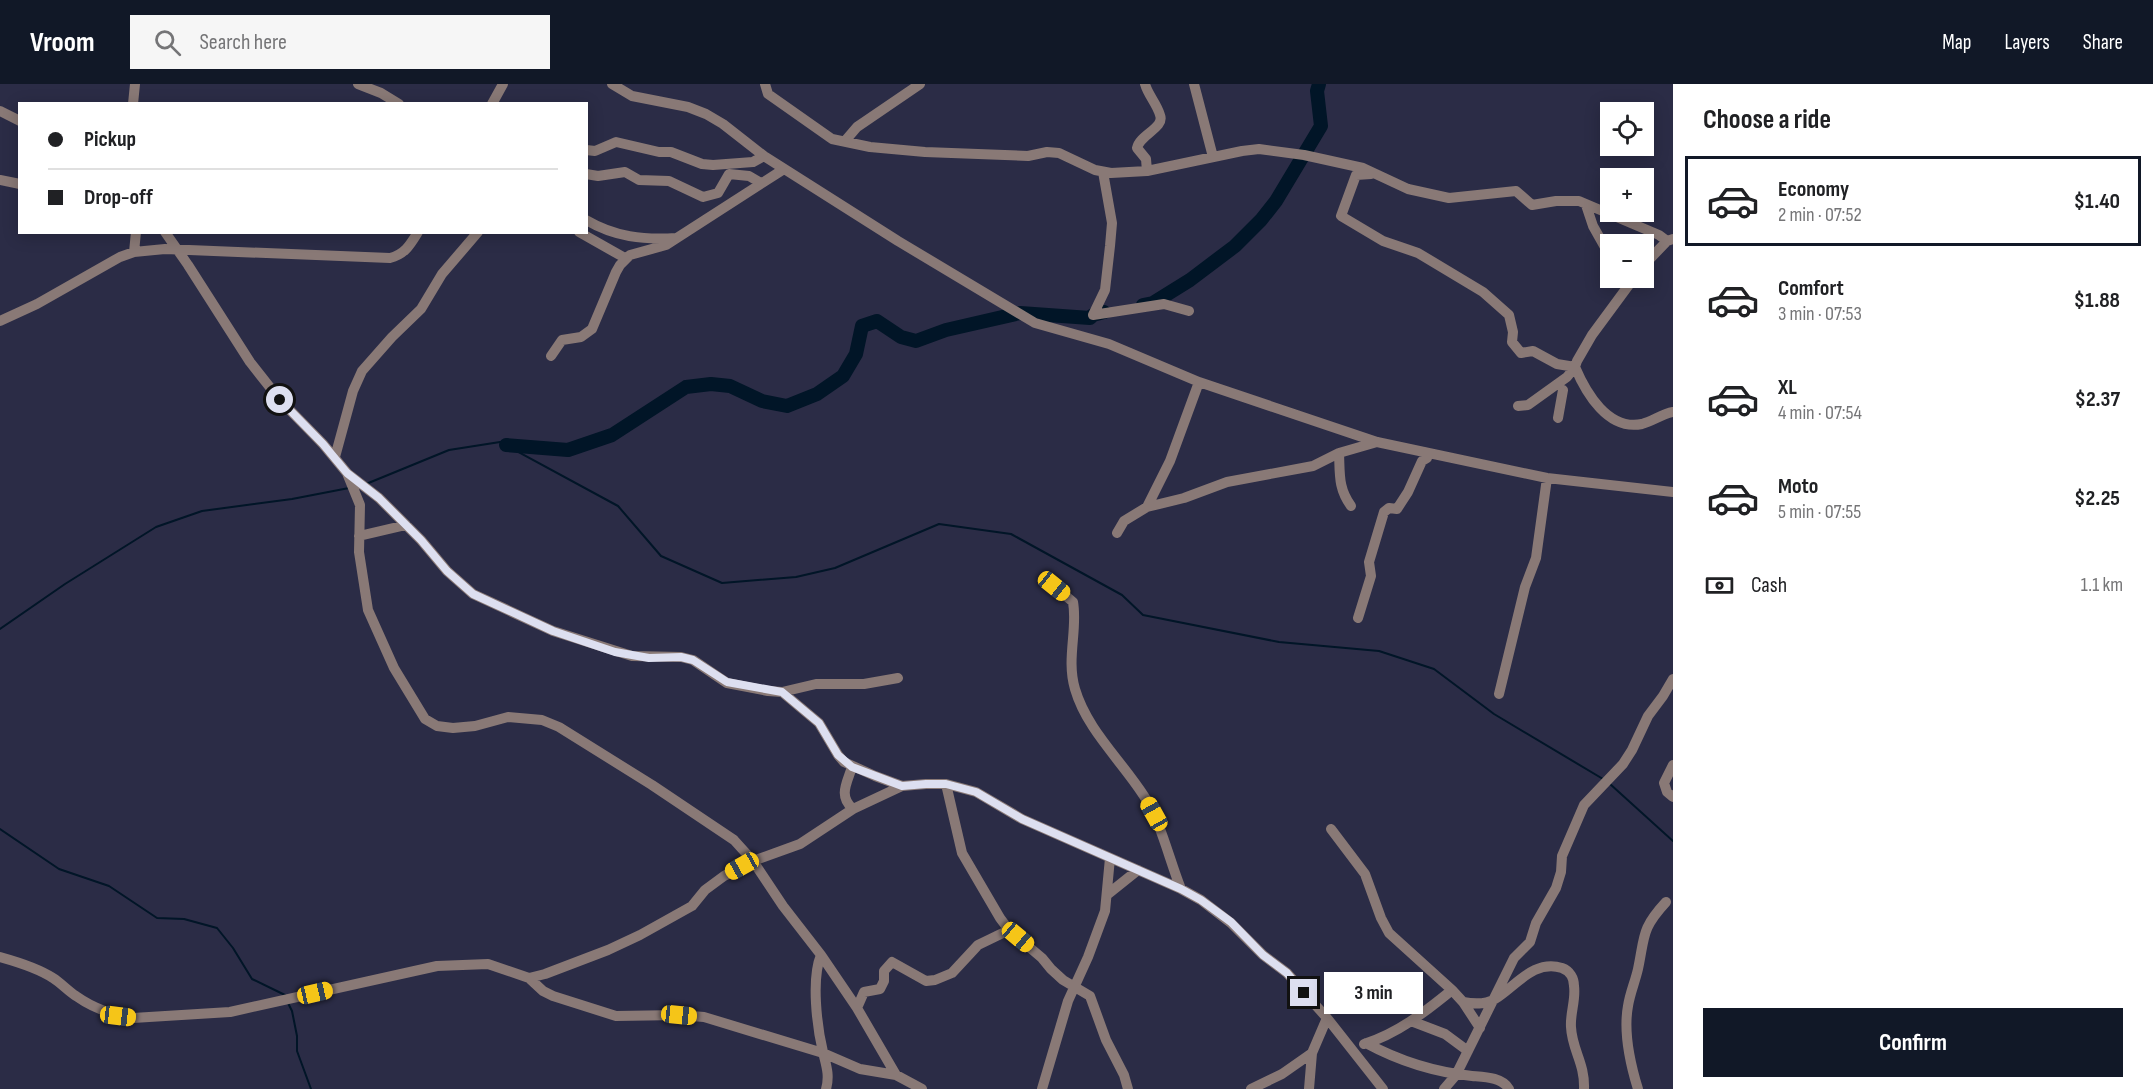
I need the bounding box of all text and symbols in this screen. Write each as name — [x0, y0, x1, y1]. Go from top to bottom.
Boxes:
search box — [130, 15, 550, 69]
text: Vroom — [30, 26, 94, 59]
icon: search — [151, 26, 184, 59]
text: Search here — [199, 29, 287, 56]
text: Map — [1942, 30, 1971, 55]
text: Layers — [2004, 30, 2050, 55]
text: Share — [2083, 30, 2123, 55]
map controls — [1600, 102, 1654, 288]
button: locate — [1600, 102, 1654, 156]
text: Choose a ride — [1703, 104, 1831, 136]
text: Pickup — [84, 126, 136, 153]
button: + — [1600, 168, 1654, 222]
icon: car — [1706, 174, 1760, 228]
text: Economy — [1778, 176, 1849, 203]
text: Drop-off — [84, 184, 153, 211]
text: $1.40 — [2074, 188, 2120, 215]
text: 2 min · 07:52 — [1778, 203, 1862, 227]
button: − — [1600, 234, 1654, 288]
icon: car — [1706, 273, 1760, 327]
text: Comfort — [1778, 275, 1844, 302]
text: $1.88 — [2074, 287, 2120, 314]
text: 3 min · 07:53 — [1778, 302, 1862, 326]
icon: car — [1706, 372, 1760, 426]
text: XL — [1778, 374, 1797, 401]
route start — [266, 386, 293, 413]
text: $2.37 — [2075, 386, 2120, 413]
text: 4 min · 07:54 — [1778, 401, 1862, 425]
icon: car — [1706, 471, 1760, 525]
text: Moto — [1778, 473, 1818, 500]
text: $2.25 — [2074, 485, 2120, 512]
text: 5 min · 07:55 — [1778, 500, 1861, 524]
car — [1034, 568, 1074, 604]
icon: cash — [1703, 569, 1736, 602]
text: Cash — [1751, 572, 1787, 599]
text: 1.1 km — [2081, 573, 2123, 597]
car — [1137, 794, 1171, 834]
car — [722, 849, 762, 883]
car — [998, 919, 1038, 955]
callout: 3 min — [1325, 972, 1424, 1014]
route end — [1290, 979, 1317, 1006]
car — [295, 980, 335, 1006]
text: 3 min — [1354, 981, 1393, 1005]
car — [660, 1004, 698, 1026]
car — [99, 1005, 137, 1027]
button: Confirm — [1703, 1008, 2123, 1077]

